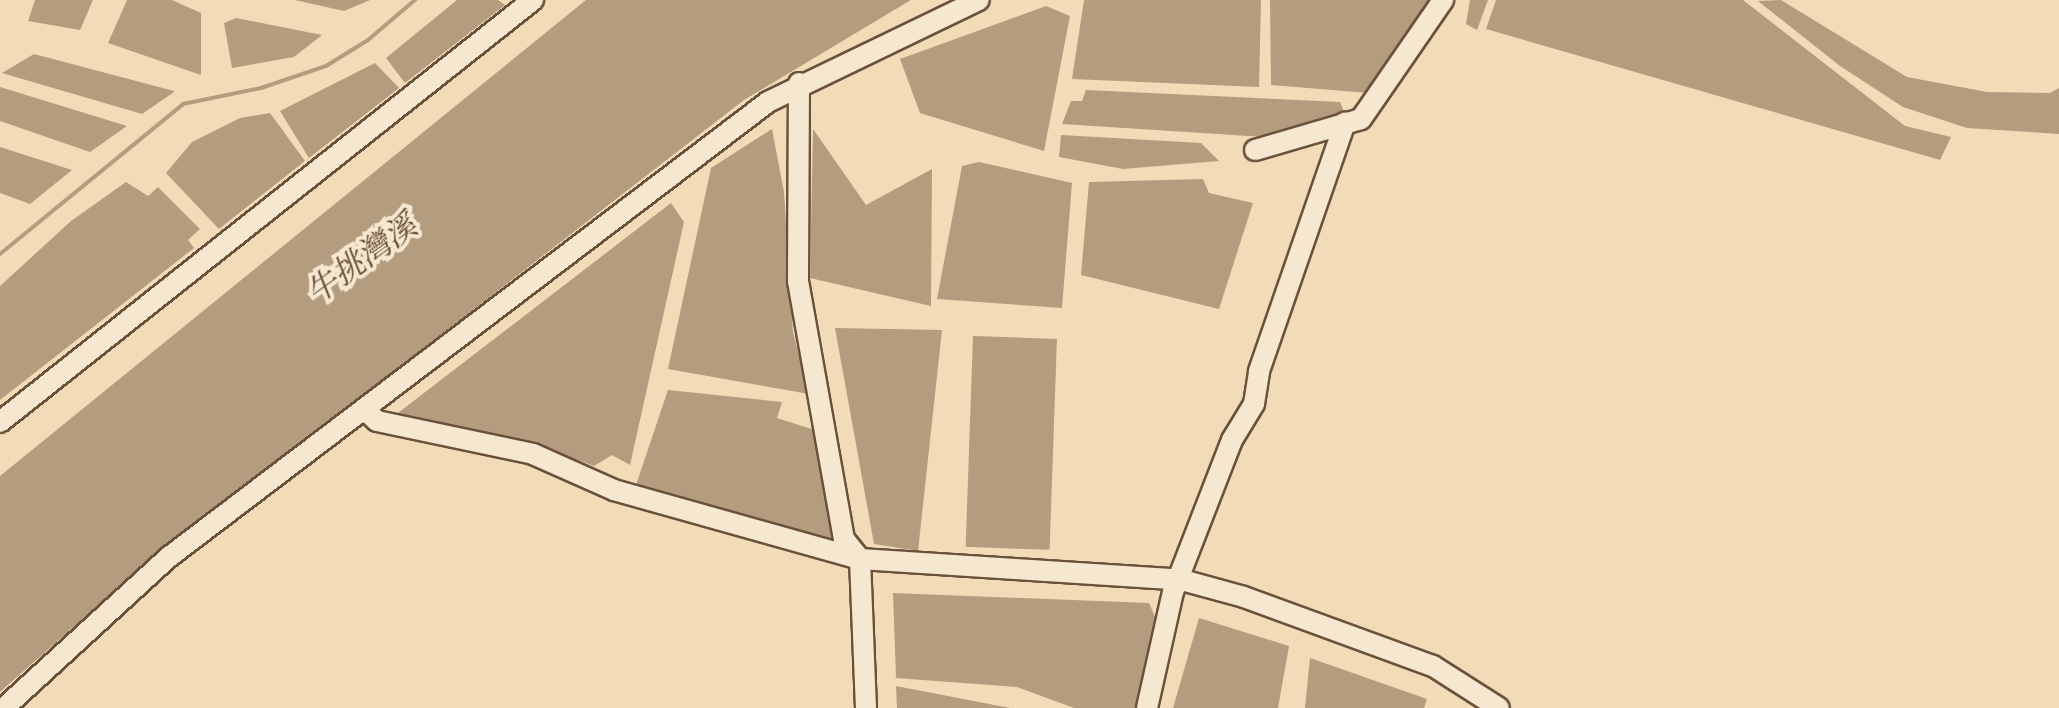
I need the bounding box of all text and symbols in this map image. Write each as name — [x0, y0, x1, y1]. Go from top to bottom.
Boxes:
water label: 牛挑灣溪 — [299, 207, 425, 313]

